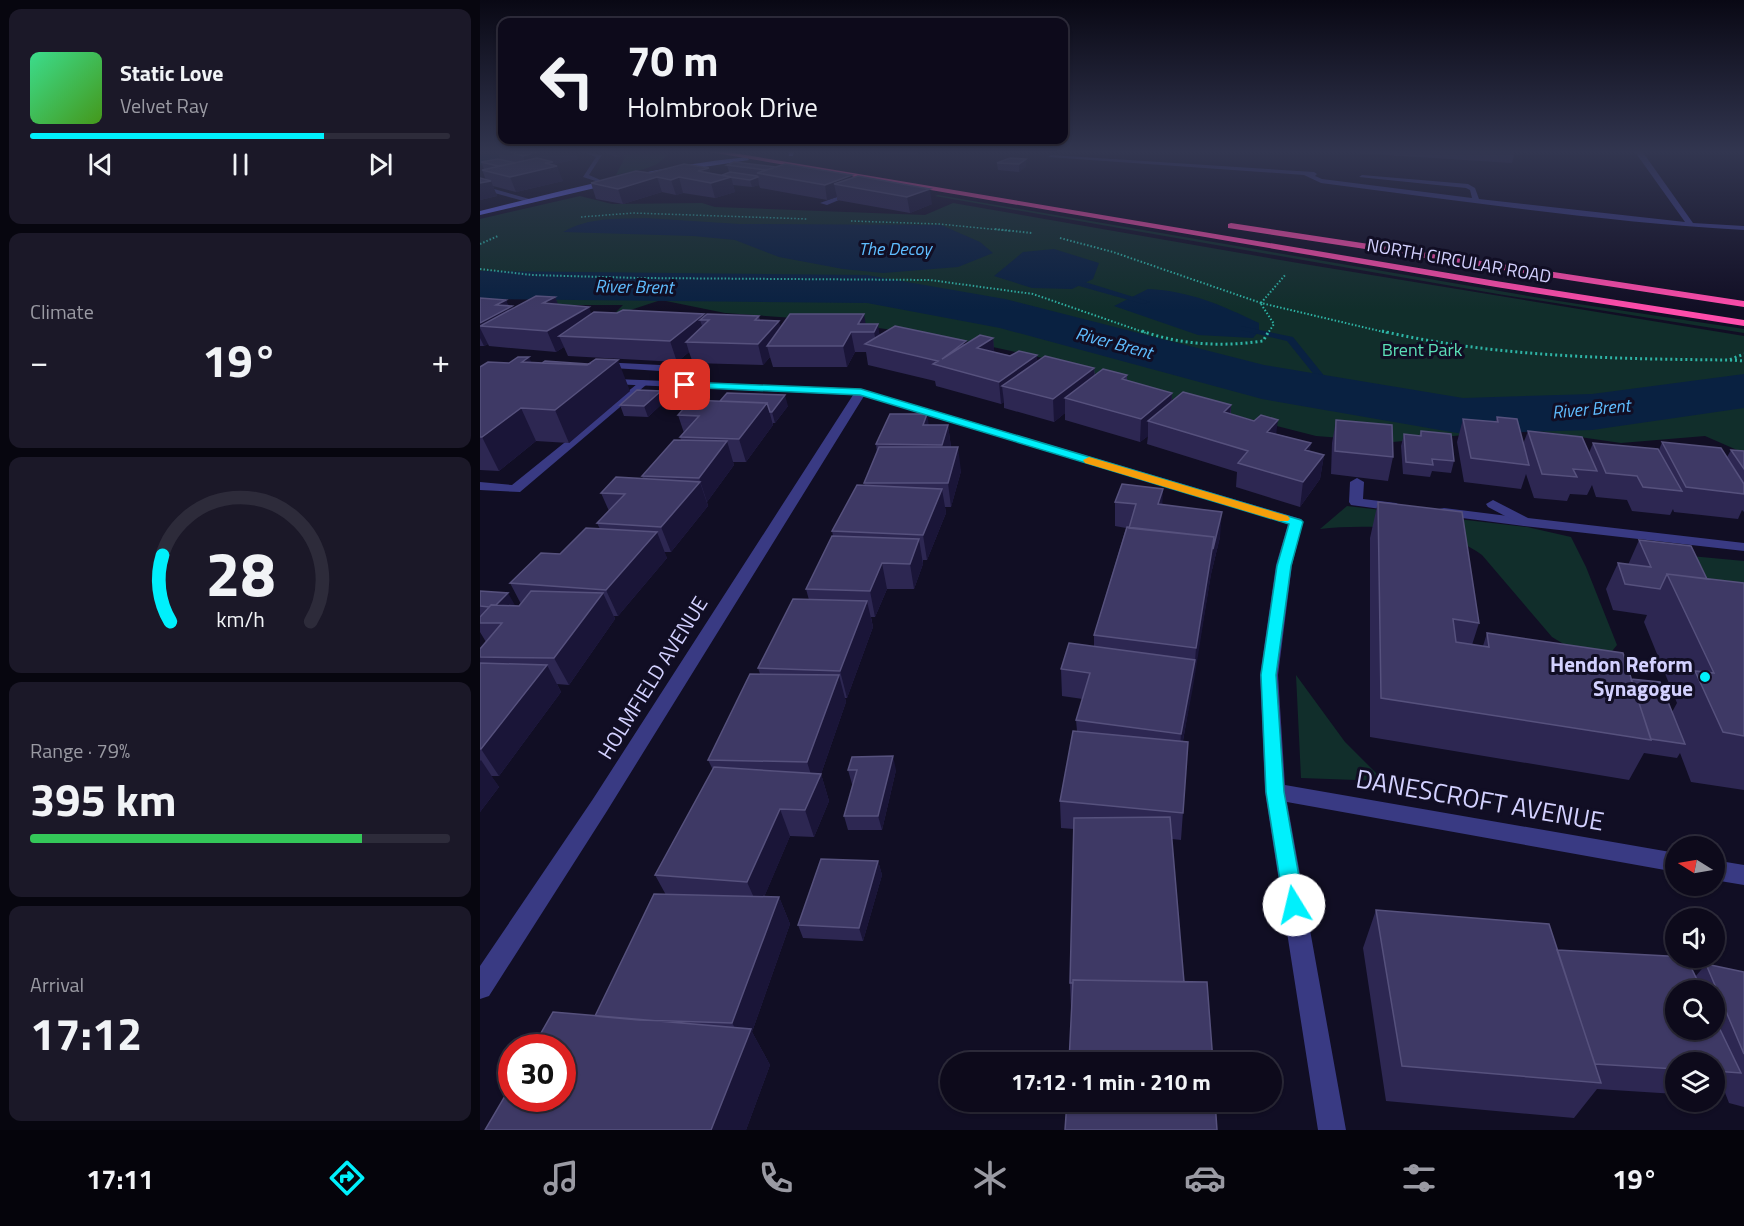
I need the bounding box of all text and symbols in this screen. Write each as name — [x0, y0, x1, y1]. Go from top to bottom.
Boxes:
text: 70 m — [627, 28, 719, 92]
icon: left — [528, 42, 606, 120]
text: Static Love — [120, 56, 223, 90]
text: Holmbrook Drive — [627, 86, 818, 127]
text: Velvet Ray — [120, 90, 209, 121]
icon: previous — [84, 148, 117, 181]
icon: pause — [224, 148, 257, 181]
icon: next — [364, 148, 397, 181]
street label: NORTH CIRCULAR ROAD — [1365, 231, 1553, 290]
water label: The Decoy — [859, 235, 933, 262]
water label: River Brent — [595, 272, 676, 301]
text: Climate — [30, 296, 94, 327]
water label: River Brent — [1073, 319, 1158, 366]
text: 19° — [202, 326, 278, 394]
text: − — [30, 336, 48, 386]
text: + — [432, 336, 450, 386]
park label: Brent Park — [1382, 336, 1463, 363]
pin — [659, 359, 710, 410]
icon: arrive — [668, 368, 701, 401]
water label: River Brent — [1551, 391, 1634, 425]
text: 28 — [205, 525, 275, 620]
street label: HOLMFIELD AVENUE — [589, 590, 715, 765]
text: km/h — [216, 603, 264, 635]
place label: Hendon Reform Synagogue — [1550, 648, 1693, 704]
marker: Hendon Reform Synagogue — [1698, 670, 1712, 684]
text: Range · 79% — [30, 735, 130, 766]
street label: DANESCROFT AVENUE — [1353, 758, 1607, 841]
text: 395 km — [30, 765, 176, 833]
north arrow — [1665, 836, 1725, 896]
map controls — [1665, 836, 1725, 1112]
position arrow — [1262, 873, 1326, 937]
button: sound — [1665, 908, 1725, 968]
text: Arrival — [30, 969, 84, 1000]
button: search — [1665, 980, 1725, 1040]
text: 17:12 — [30, 999, 142, 1067]
speed limit sign: 30 — [498, 1034, 576, 1112]
button: layers — [1665, 1052, 1725, 1112]
text: 17:12 · 1 min · 210 m — [1011, 1065, 1211, 1099]
icon: directions — [326, 1157, 368, 1199]
icon: music — [540, 1157, 582, 1199]
icon: phone — [755, 1157, 797, 1199]
icon: climate — [969, 1157, 1011, 1199]
icon: car — [1184, 1157, 1226, 1199]
icon: filters — [1398, 1157, 1440, 1199]
text: 17:11 — [86, 1158, 154, 1199]
text: 19° — [1612, 1158, 1658, 1199]

